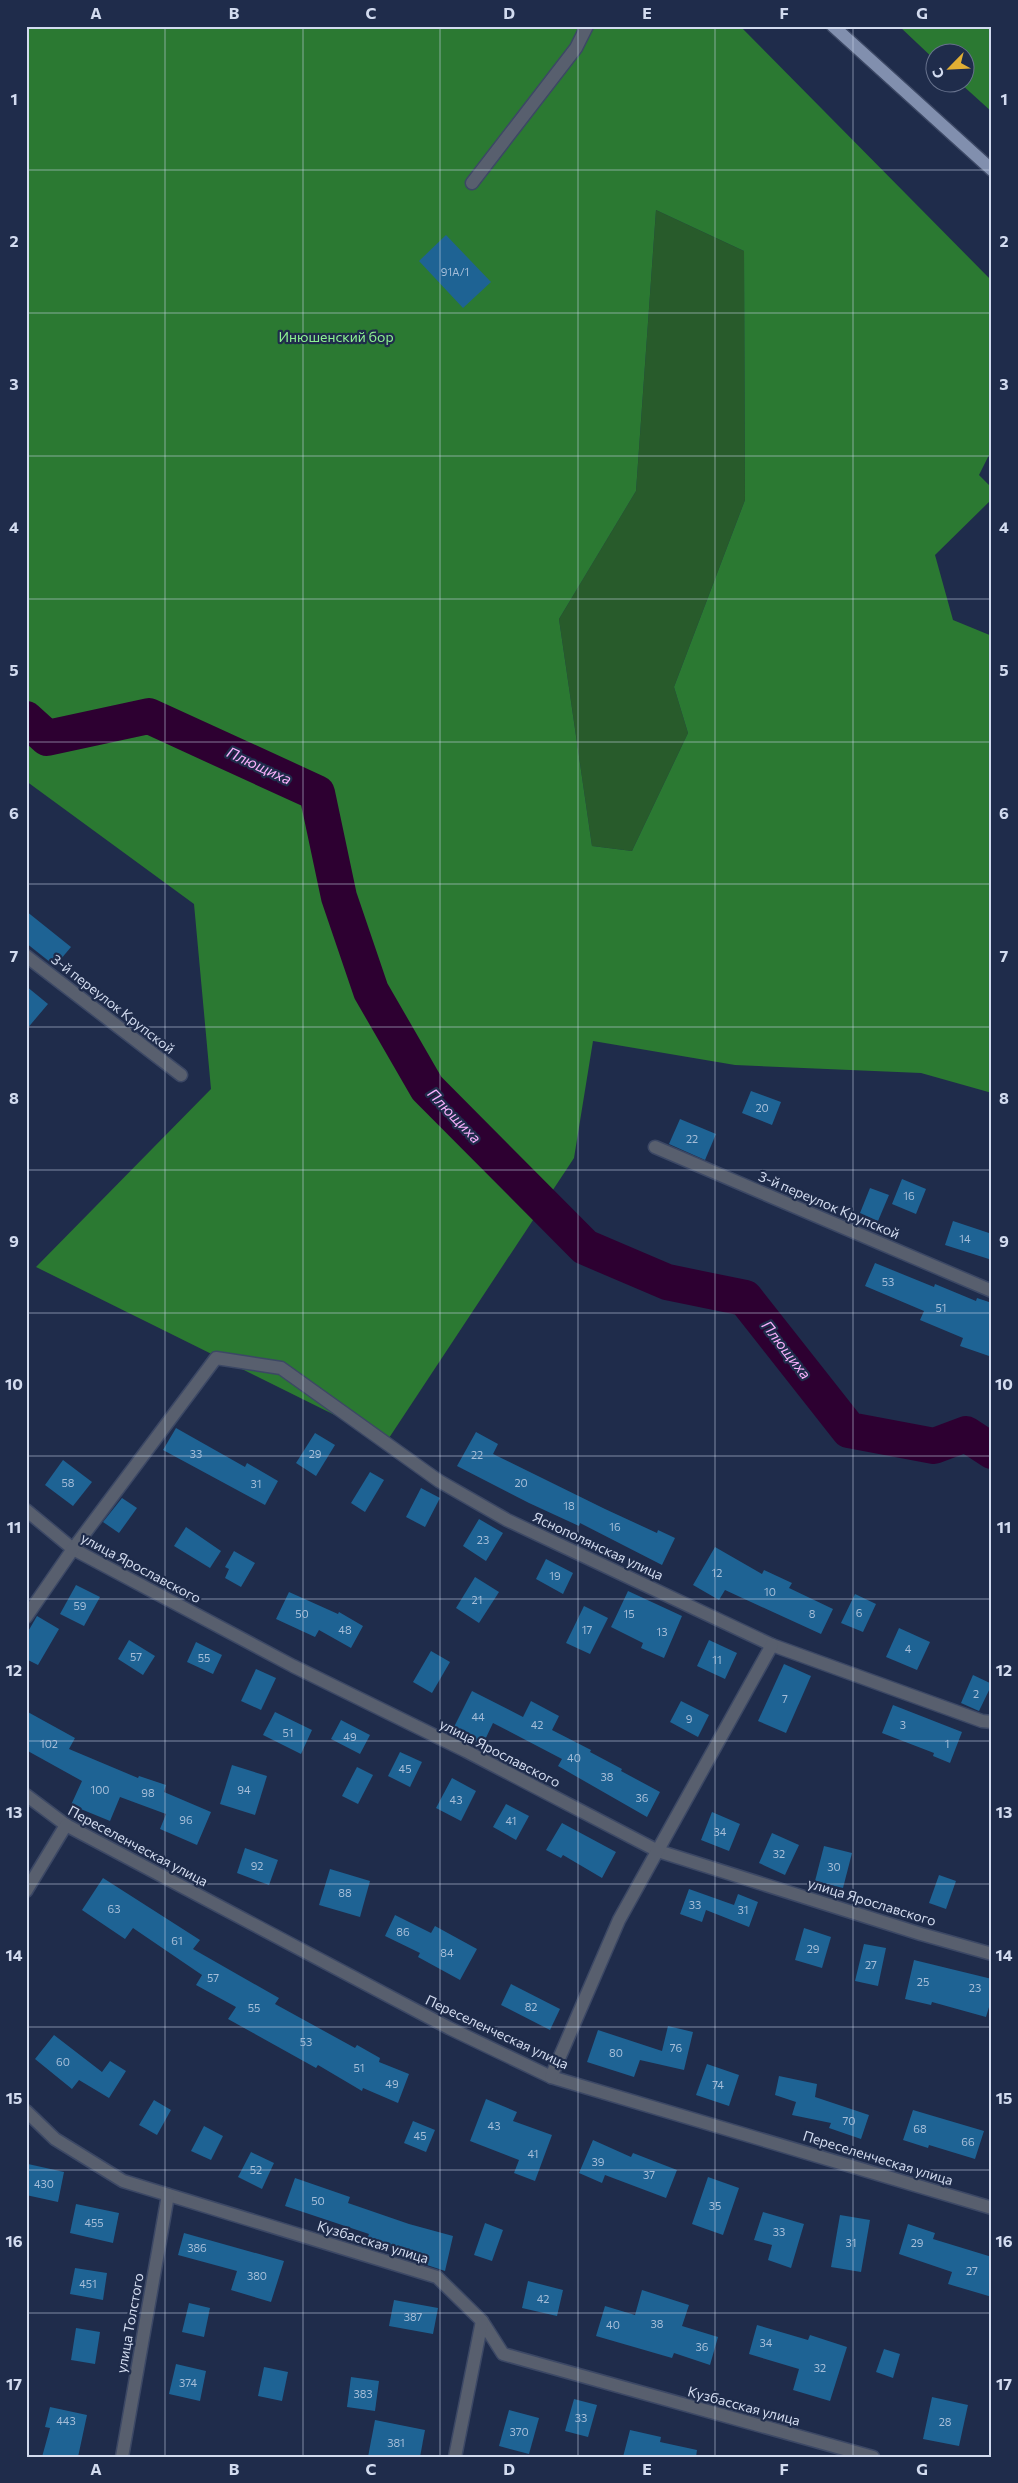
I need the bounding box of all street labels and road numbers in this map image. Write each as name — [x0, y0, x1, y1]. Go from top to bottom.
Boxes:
street label: 3-й переулок Крупской — [48, 950, 178, 1057]
street label: 3-й переулок Крупской — [756, 1167, 902, 1242]
street label: Яснополянская улица — [530, 1508, 666, 1583]
street label: улица Ярославского — [78, 1529, 204, 1606]
street label: улица Ярославского — [437, 1715, 564, 1790]
street label: Переселенческая улица — [65, 1801, 211, 1890]
street label: улица Ярославского — [806, 1874, 938, 1929]
street label: Переселенческая улица — [423, 1991, 571, 2072]
street label: Переселенческая улица — [801, 2127, 955, 2188]
street label: Кузбасская улица — [315, 2216, 431, 2267]
street label: улица Толстого — [112, 2272, 147, 2374]
street label: Кузбасская улица — [686, 2382, 802, 2429]

